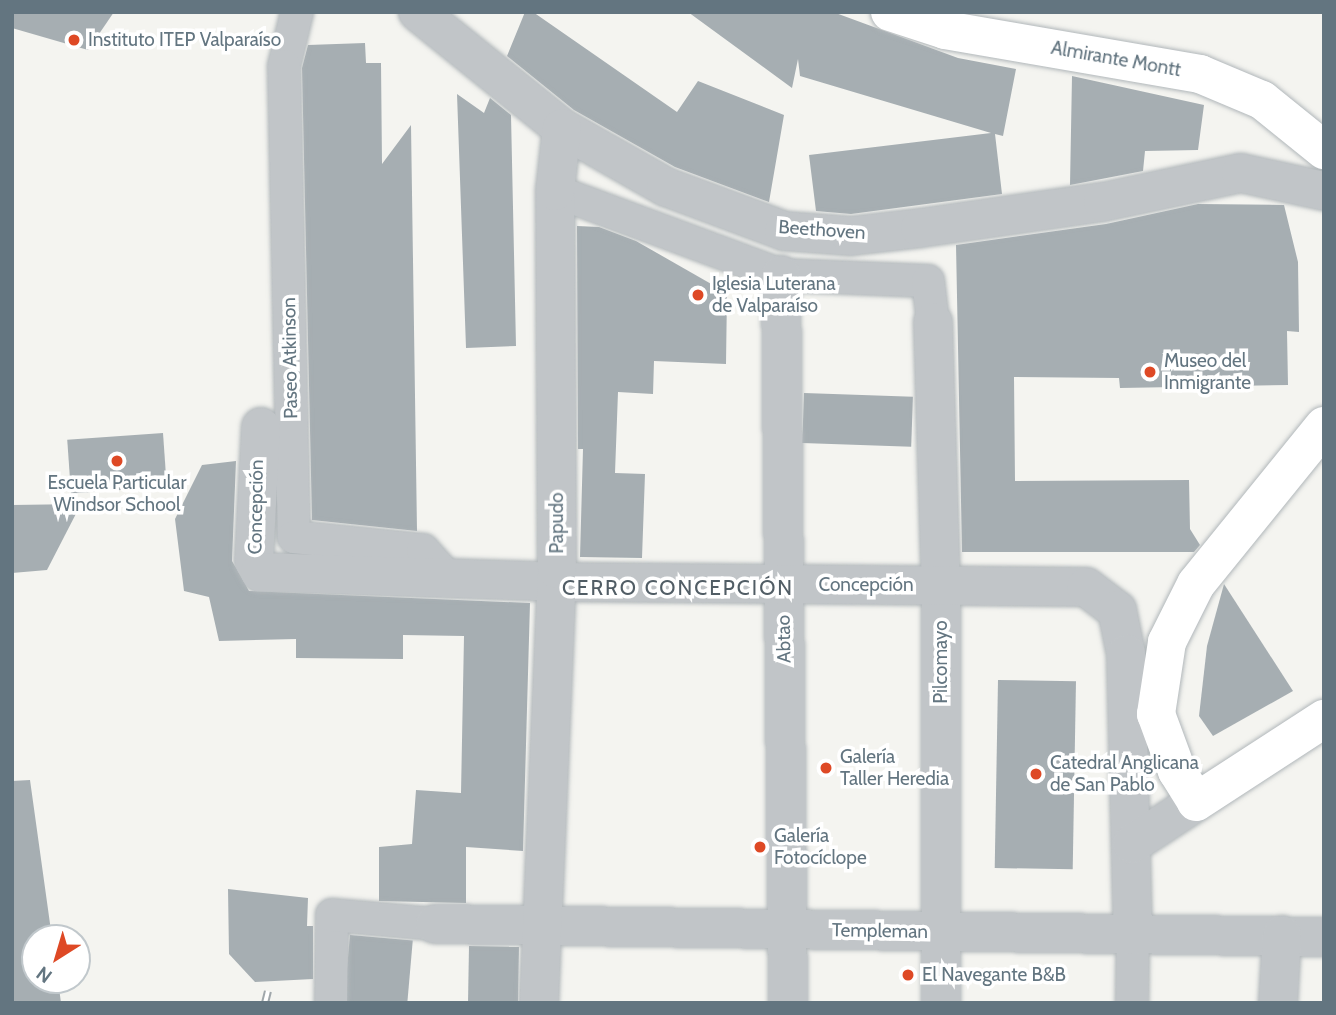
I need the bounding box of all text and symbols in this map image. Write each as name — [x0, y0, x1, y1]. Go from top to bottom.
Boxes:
place label: Instituto ITEP Valparaíso — [88, 29, 281, 51]
marker: Instituto ITEP Valparaíso — [66, 32, 82, 48]
street label: Almirante Montt — [1049, 36, 1183, 82]
street label: Beethoven — [778, 216, 866, 244]
place label: Iglesia Luterana de Valparaíso — [712, 273, 836, 317]
marker: Iglesia Luterana de Valparaíso — [690, 287, 706, 303]
street label: Paseo Atkinson — [278, 297, 302, 419]
place label: Museo del Inmigrante — [1164, 350, 1251, 394]
marker: Museo del Inmigrante — [1142, 364, 1158, 380]
marker: Escuela Particular Windsor School — [109, 453, 125, 469]
street label: Concepción — [244, 459, 268, 555]
place label: Escuela Particular Windsor School — [48, 472, 186, 516]
street label: Papudo — [546, 492, 568, 554]
street label: Concepción — [818, 574, 914, 596]
district label: CERRO CONCEPCIÓN — [564, 575, 792, 601]
street label: Abtao — [772, 615, 796, 663]
street label: Pilcomayo — [930, 620, 952, 704]
place label: Galería Taller Heredia — [840, 746, 949, 790]
place label: Catedral Anglicana de San Pablo — [1050, 752, 1199, 796]
marker: Galería Taller Heredia — [818, 760, 834, 776]
marker: Catedral Anglicana de San Pablo — [1028, 766, 1044, 782]
place label: Galería Fotocíclope — [774, 825, 867, 869]
marker: Galería Fotocíclope — [752, 839, 768, 855]
street label: Templeman — [832, 919, 928, 943]
north arrow — [21, 924, 91, 994]
text: N — [32, 961, 57, 988]
place label: El Navegante B&B — [922, 964, 1066, 986]
marker: El Navegante B&B — [900, 967, 916, 983]

